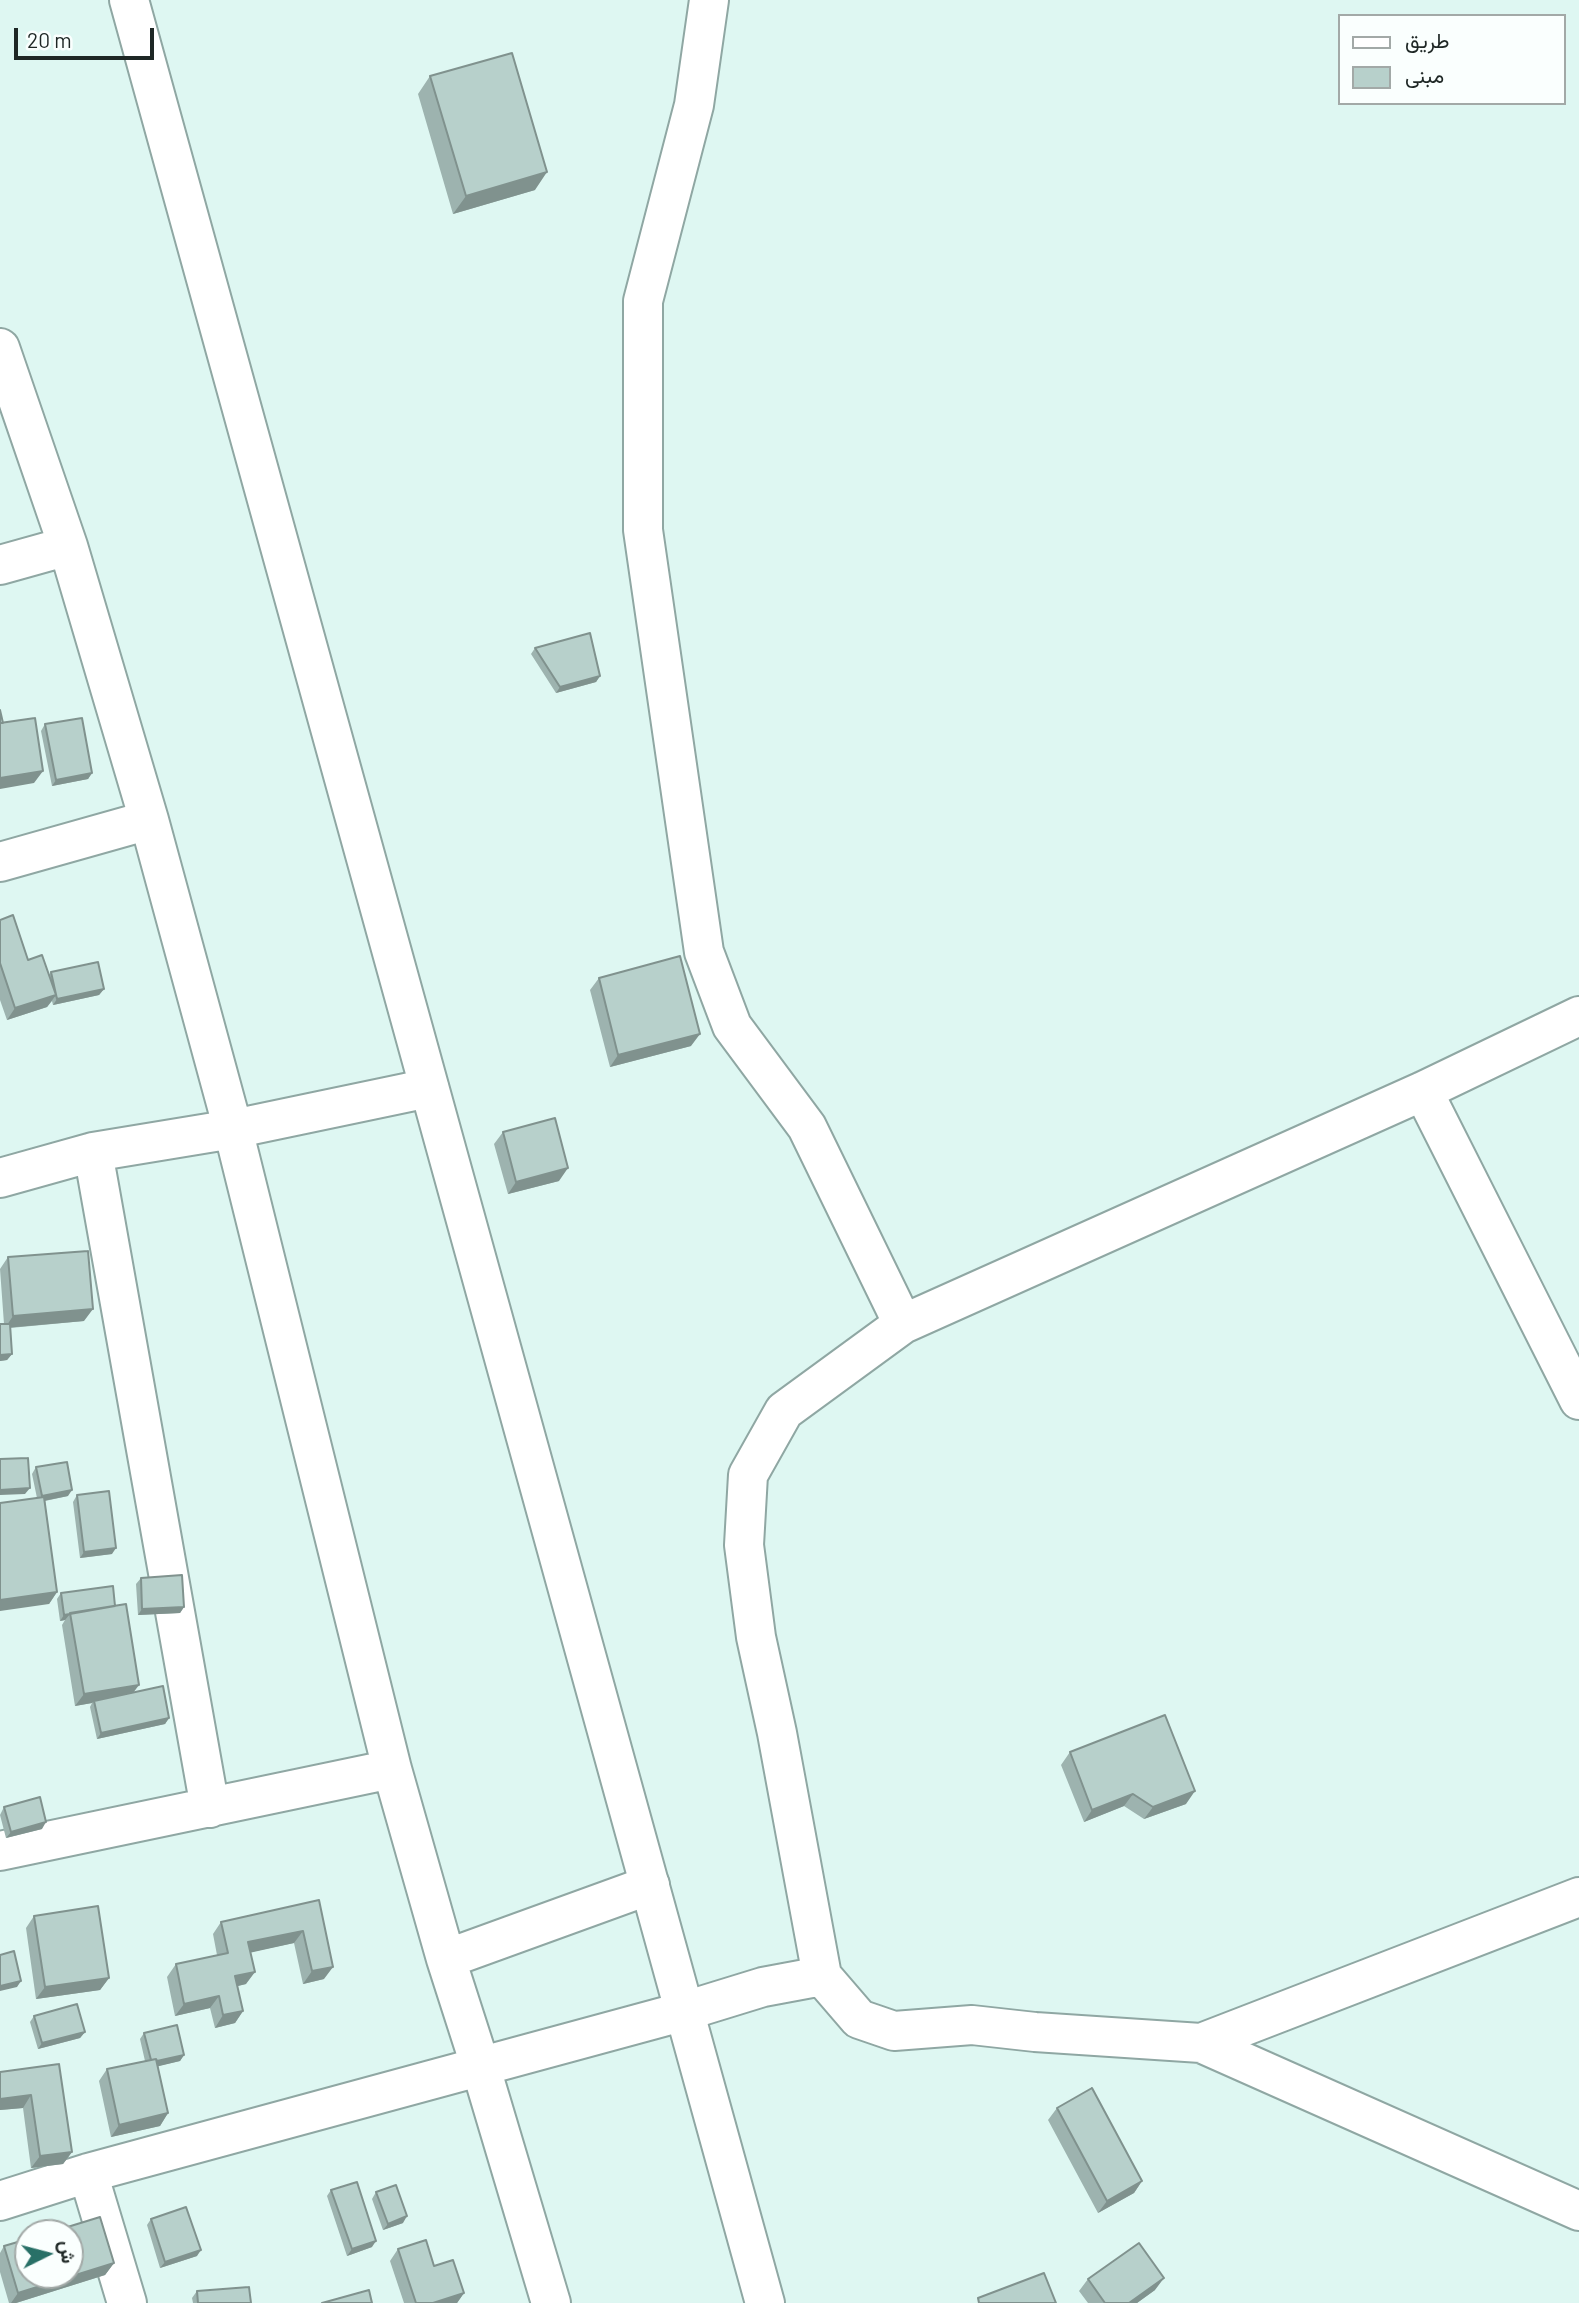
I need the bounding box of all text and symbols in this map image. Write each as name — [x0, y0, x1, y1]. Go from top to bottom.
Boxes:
scale bar — [18, 14, 158, 58]
legend — [1338, 14, 1565, 105]
text: 20 m — [27, 27, 72, 52]
text: طريق — [1405, 27, 1450, 52]
text: مبنى — [1405, 62, 1444, 87]
north arrow — [14, 2219, 84, 2289]
text: ش — [56, 2239, 81, 2265]

